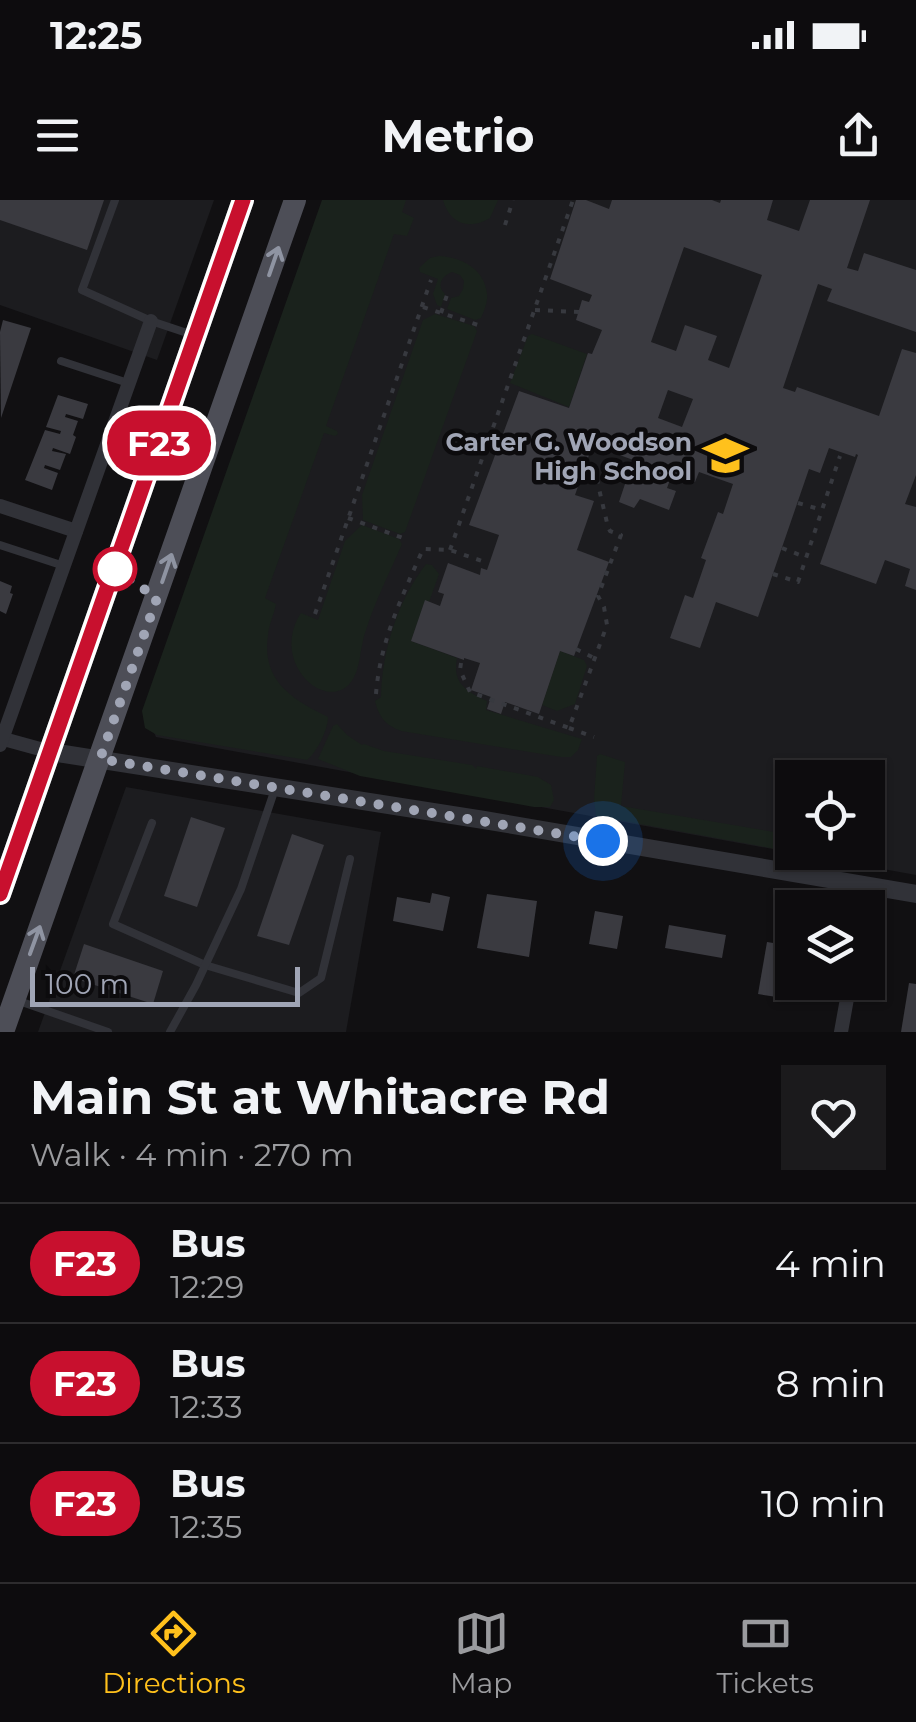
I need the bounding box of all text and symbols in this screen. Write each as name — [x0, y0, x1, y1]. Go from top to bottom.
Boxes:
text: 12:25 — [50, 12, 142, 59]
icon: menu — [30, 108, 85, 163]
text: Metrio — [381, 108, 535, 163]
icon: share — [831, 108, 886, 163]
one-way arrow — [266, 246, 284, 277]
line badge: F23 — [102, 410, 216, 476]
text: F23 — [127, 422, 191, 465]
place label: Carter G. Woodson High School — [446, 427, 692, 486]
school or university icon: Carter G. Woodson High School — [701, 432, 749, 480]
unlabelled marker — [94, 548, 136, 590]
one-way arrow — [160, 552, 178, 584]
map controls — [775, 760, 885, 1000]
button: locate — [775, 760, 885, 870]
your location — [578, 816, 628, 866]
button: layers — [775, 890, 885, 1000]
one-way arrow — [27, 925, 45, 956]
scale bar — [30, 962, 300, 1006]
text: 100 m — [45, 967, 129, 1001]
button: heart — [781, 1065, 886, 1170]
text: Main St at Whitacre Rd — [30, 1068, 610, 1126]
text: Walk · 4 min · 270 m — [30, 1135, 354, 1174]
text: Bus — [170, 1220, 245, 1267]
text: 4 min — [775, 1240, 886, 1287]
text: F23 — [53, 1242, 117, 1285]
text: 12:29 — [170, 1267, 244, 1306]
text: Bus — [170, 1340, 245, 1387]
text: 8 min — [776, 1360, 886, 1407]
text: F23 — [53, 1362, 117, 1405]
text: 12:33 — [170, 1387, 242, 1426]
text: Bus — [170, 1460, 245, 1507]
text: 10 min — [761, 1480, 886, 1527]
text: F23 — [53, 1482, 117, 1525]
text: 12:35 — [170, 1507, 242, 1546]
tab: Directions — [102, 1606, 246, 1700]
tab: Map — [450, 1606, 512, 1700]
tab: Tickets — [717, 1606, 814, 1700]

